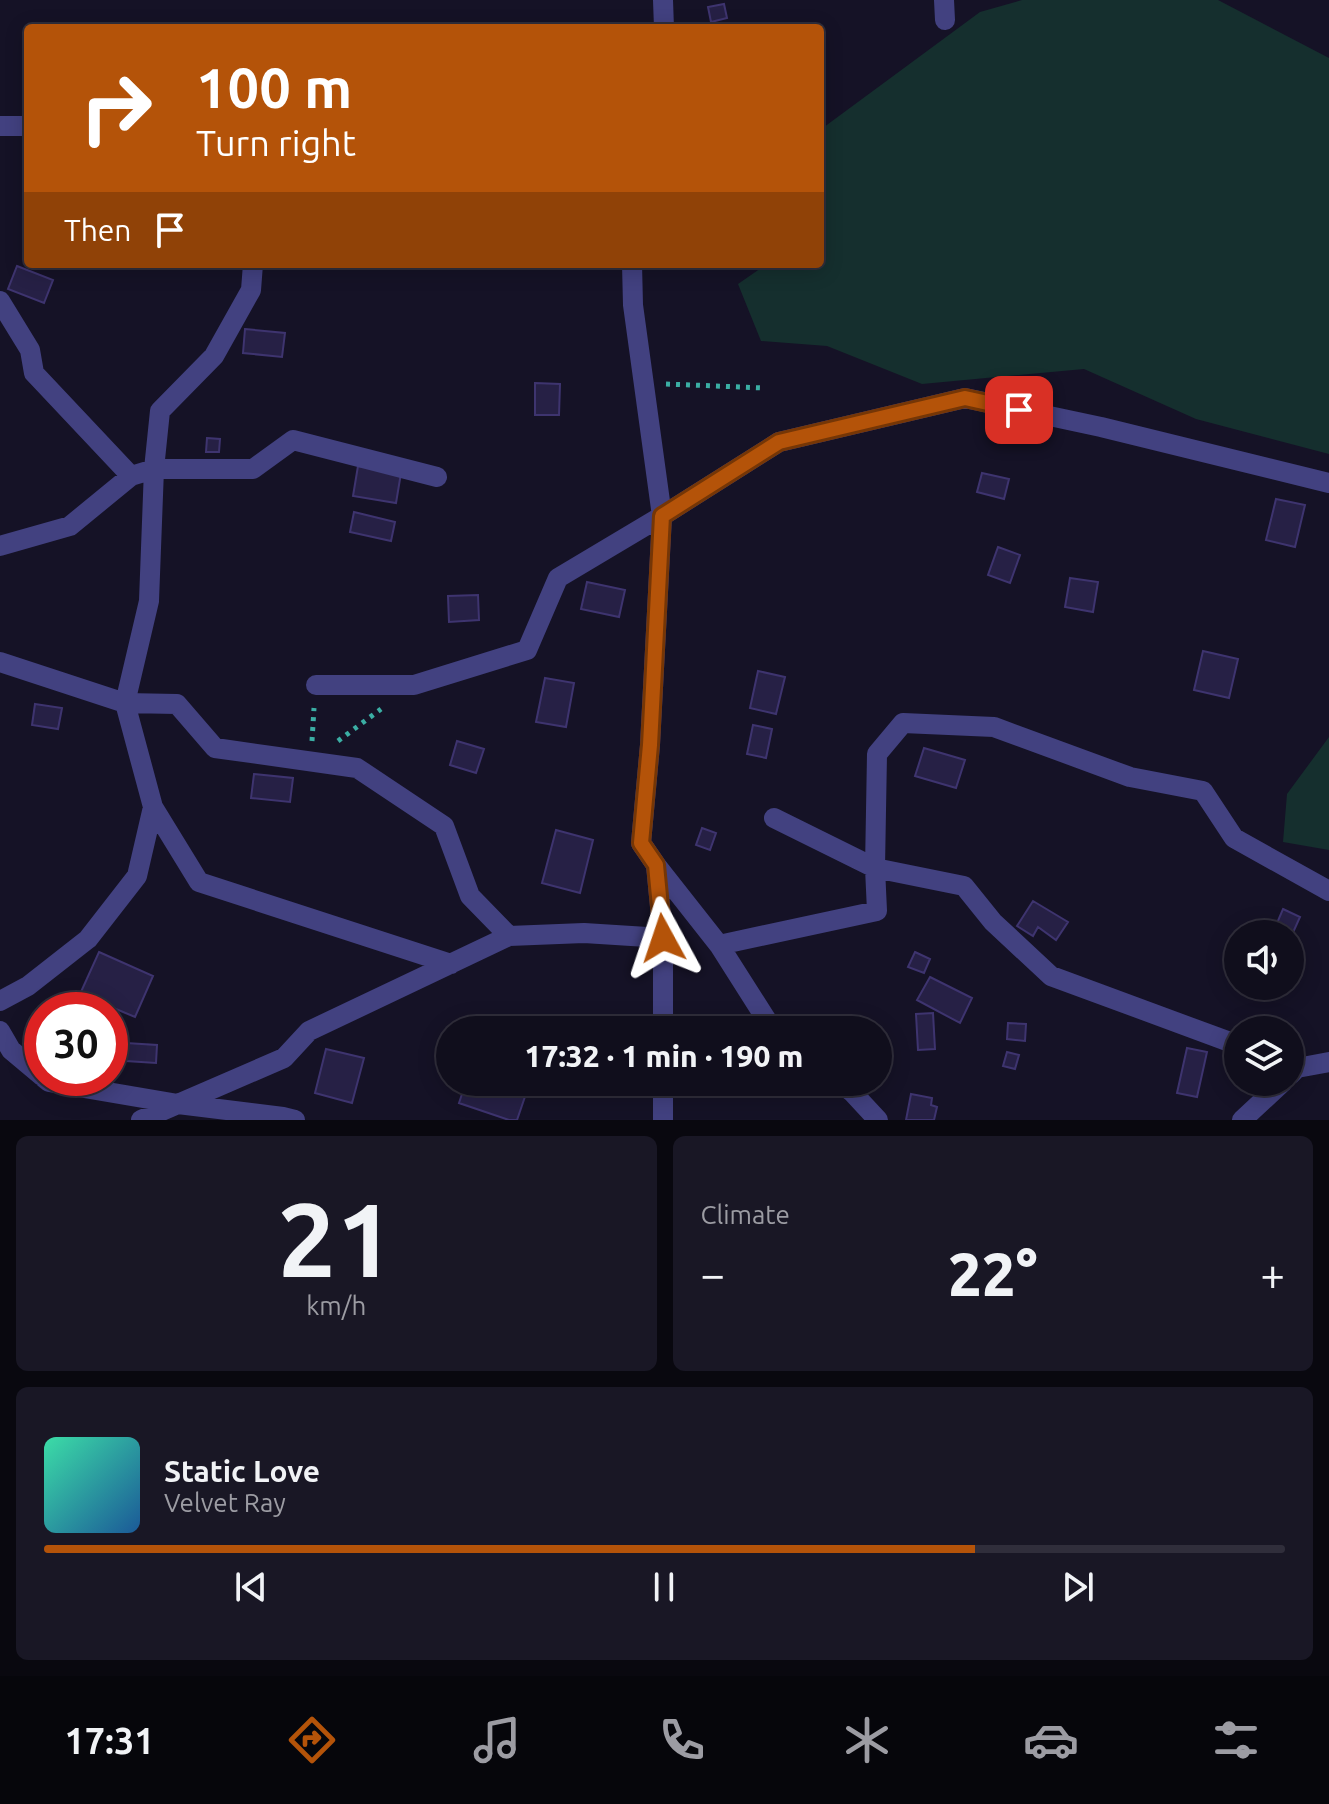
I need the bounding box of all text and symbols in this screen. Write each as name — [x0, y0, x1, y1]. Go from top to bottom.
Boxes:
icon: right — [64, 56, 168, 160]
text: 100 m — [196, 56, 352, 119]
text: Turn right — [196, 122, 356, 163]
icon: arrive — [148, 208, 192, 252]
text: Then — [64, 213, 132, 247]
pin — [985, 376, 1053, 444]
icon: arrive — [997, 388, 1041, 432]
position arrow — [621, 896, 705, 980]
map controls — [1224, 920, 1304, 1096]
button: sound — [1224, 920, 1304, 1000]
speed limit sign: 30 — [24, 992, 128, 1096]
button: layers — [1224, 1016, 1304, 1096]
text: 17:32 · 1 min · 190 m — [525, 1039, 803, 1073]
text: 21 — [278, 1180, 395, 1297]
text: Climate — [701, 1200, 790, 1229]
text: 22° — [948, 1240, 1037, 1307]
text: − — [701, 1249, 725, 1298]
text: + — [1260, 1249, 1285, 1298]
text: km/h — [306, 1291, 366, 1320]
text: Static Love — [164, 1454, 320, 1488]
text: Velvet Ray — [164, 1488, 286, 1517]
icon: previous — [229, 1565, 273, 1609]
icon: pause — [642, 1565, 686, 1609]
icon: next — [1056, 1565, 1100, 1609]
icon: directions — [284, 1712, 340, 1768]
icon: music — [469, 1712, 525, 1768]
icon: phone — [654, 1712, 710, 1768]
icon: climate — [839, 1712, 895, 1768]
icon: car — [1023, 1712, 1079, 1768]
icon: filters — [1208, 1712, 1264, 1768]
text: 17:31 — [64, 1720, 155, 1761]

